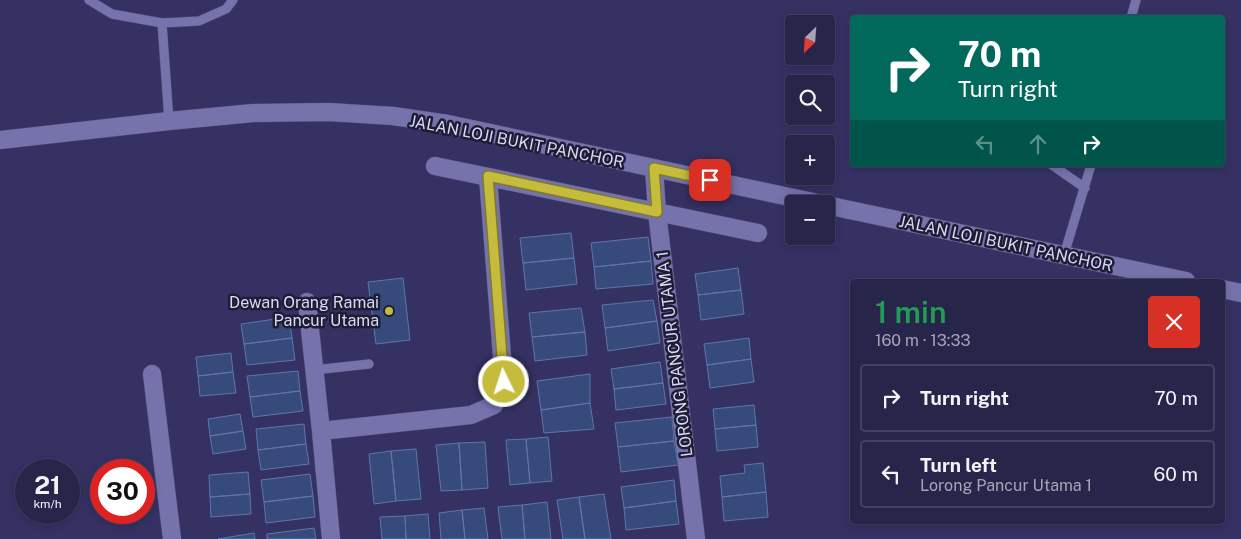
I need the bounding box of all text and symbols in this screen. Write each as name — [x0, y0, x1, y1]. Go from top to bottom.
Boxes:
north arrow — [785, 15, 835, 65]
map controls — [785, 15, 835, 245]
text: 70 m — [958, 34, 1041, 75]
icon: right — [875, 35, 940, 100]
button: search — [785, 75, 835, 125]
text: Turn right — [958, 76, 1058, 102]
street label: JALAN LOJI BUKIT PANCHOR — [408, 111, 626, 172]
icon: left — [971, 130, 999, 158]
icon: ahead — [1024, 130, 1052, 158]
icon: right — [1077, 130, 1105, 158]
button: + — [785, 135, 835, 185]
pin — [689, 159, 731, 201]
icon: arrive — [696, 166, 724, 194]
button: − — [785, 195, 835, 245]
street label: JALAN LOJI BUKIT PANCHOR — [897, 212, 1115, 275]
street label: LORONG PANCUR UTAMA 1 — [652, 250, 697, 458]
place label: Dewan Orang Ramai Pancur Utama — [229, 293, 379, 330]
text: 1 min — [875, 294, 946, 330]
button: close — [1148, 296, 1200, 348]
marker: Dewan Orang Ramai Pancur Utama — [383, 305, 395, 317]
text: 160 m · 13:33 — [875, 331, 970, 350]
position arrow — [477, 355, 529, 407]
icon: right — [877, 384, 905, 412]
text: Turn right — [920, 387, 1009, 409]
text: 70 m — [1154, 387, 1198, 409]
text: Turn left — [920, 454, 997, 476]
speed limit sign: 30 — [90, 459, 155, 524]
icon: left — [877, 460, 905, 488]
text: 60 m — [1154, 463, 1198, 485]
text: 21 — [34, 470, 61, 500]
text: Lorong Pancur Utama 1 — [920, 476, 1092, 495]
text: km/h — [33, 497, 62, 511]

